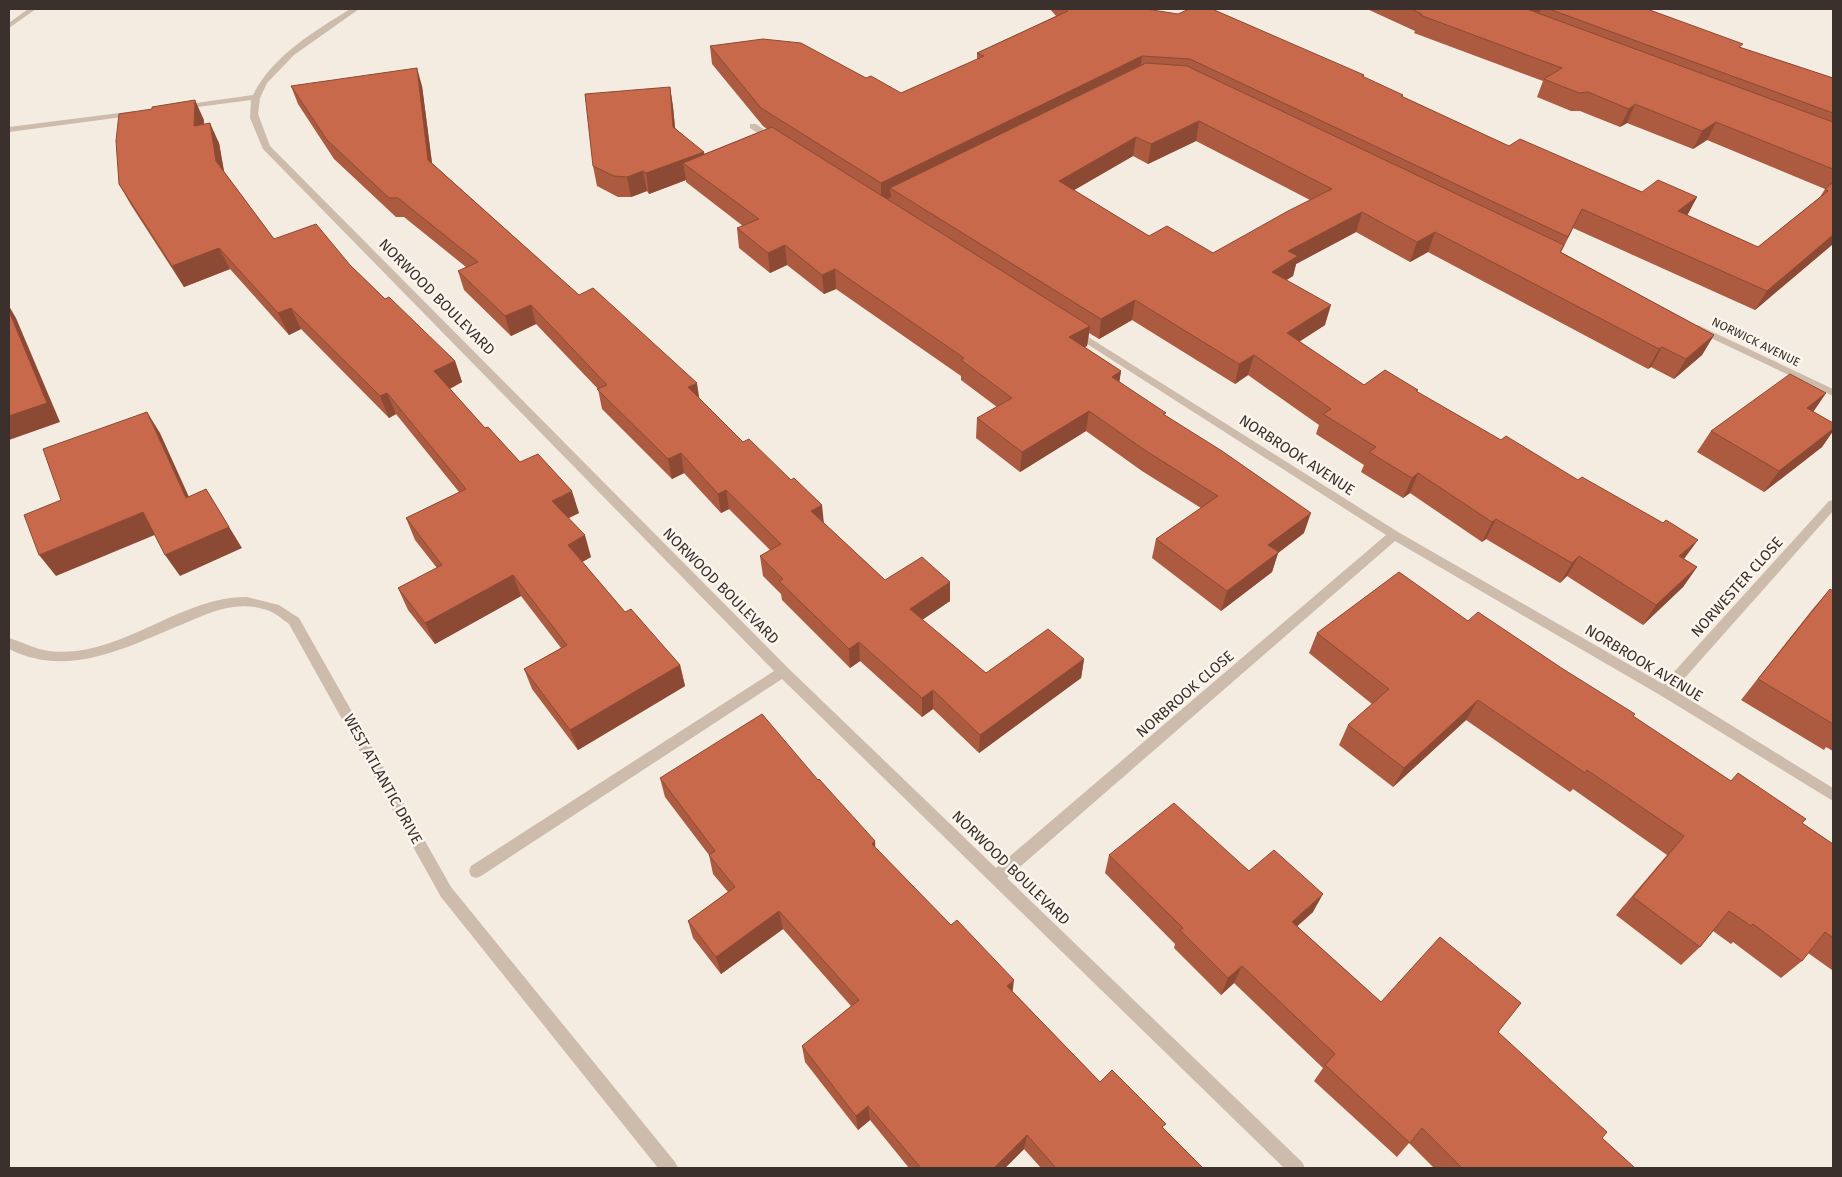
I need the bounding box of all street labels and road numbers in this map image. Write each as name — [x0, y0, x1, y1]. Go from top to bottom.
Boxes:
street label: NORWOOD BOULEVARD — [375, 235, 499, 359]
street label: NORWICK AVENUE — [1710, 315, 1802, 369]
street label: NORBROOK AVENUE — [1236, 411, 1358, 499]
street label: NORWOOD BOULEVARD — [659, 524, 783, 648]
street label: NORWESTER CLOSE — [1687, 533, 1787, 641]
street label: NORBROOK AVENUE — [1582, 621, 1706, 705]
street label: NORBROOK CLOSE — [1133, 647, 1237, 741]
street label: WEST ATLANTIC DRIVE — [340, 711, 426, 847]
street label: NORWOOD BOULEVARD — [948, 807, 1074, 929]

